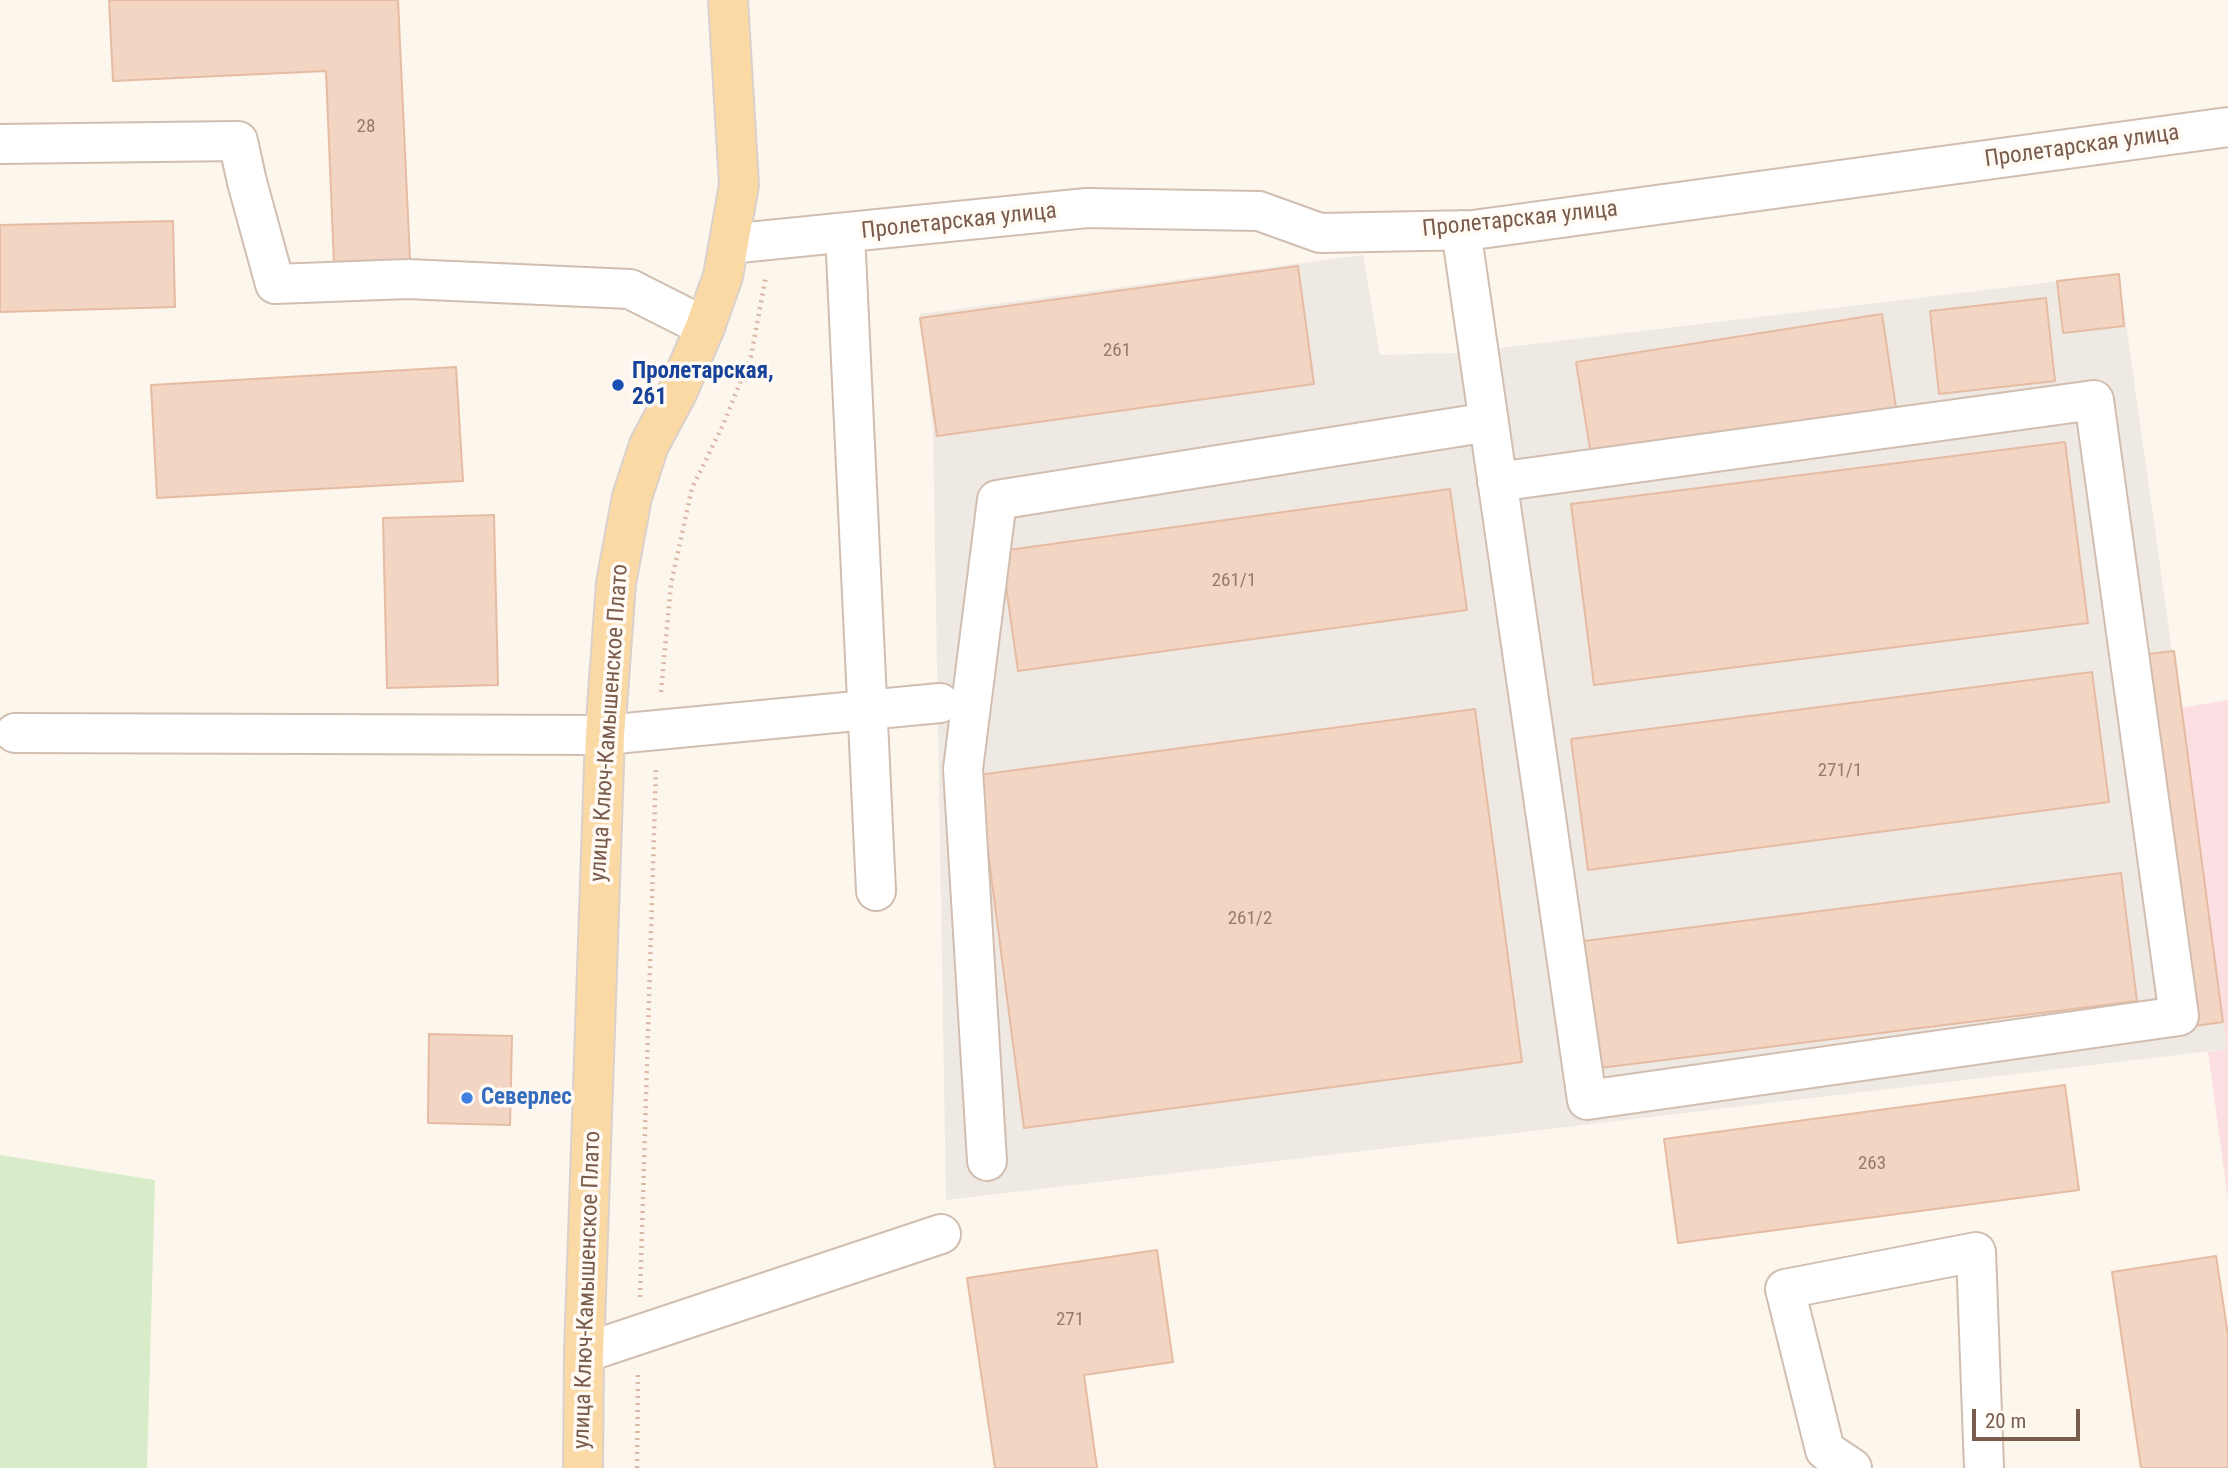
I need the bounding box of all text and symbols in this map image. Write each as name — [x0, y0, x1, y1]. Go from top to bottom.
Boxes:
house number: 28 — [357, 116, 375, 138]
street label: Пролетарская улица — [1983, 120, 2181, 174]
street label: Пролетарская улица — [1421, 196, 1619, 244]
street label: Пролетарская улица — [860, 198, 1058, 246]
house number: 261 — [1103, 340, 1131, 362]
place label: Пролетарская, 261 — [632, 358, 774, 412]
marker: Пролетарская, 261 — [610, 377, 626, 393]
street label: улица Ключ-Камышенское Плато — [585, 563, 635, 883]
house number: 261/1 — [1212, 570, 1256, 592]
house number: 271/1 — [1818, 760, 1862, 782]
house number: 261/2 — [1228, 908, 1272, 930]
place label: Северлес — [481, 1084, 572, 1112]
marker: Северлес — [459, 1090, 475, 1106]
street label: улица Ключ-Камышенское Плато — [569, 1130, 607, 1450]
house number: 263 — [1858, 1153, 1886, 1175]
house number: 271 — [1056, 1309, 1084, 1331]
scale bar — [1976, 1394, 2084, 1438]
text: 20 m — [1985, 1409, 2026, 1433]

